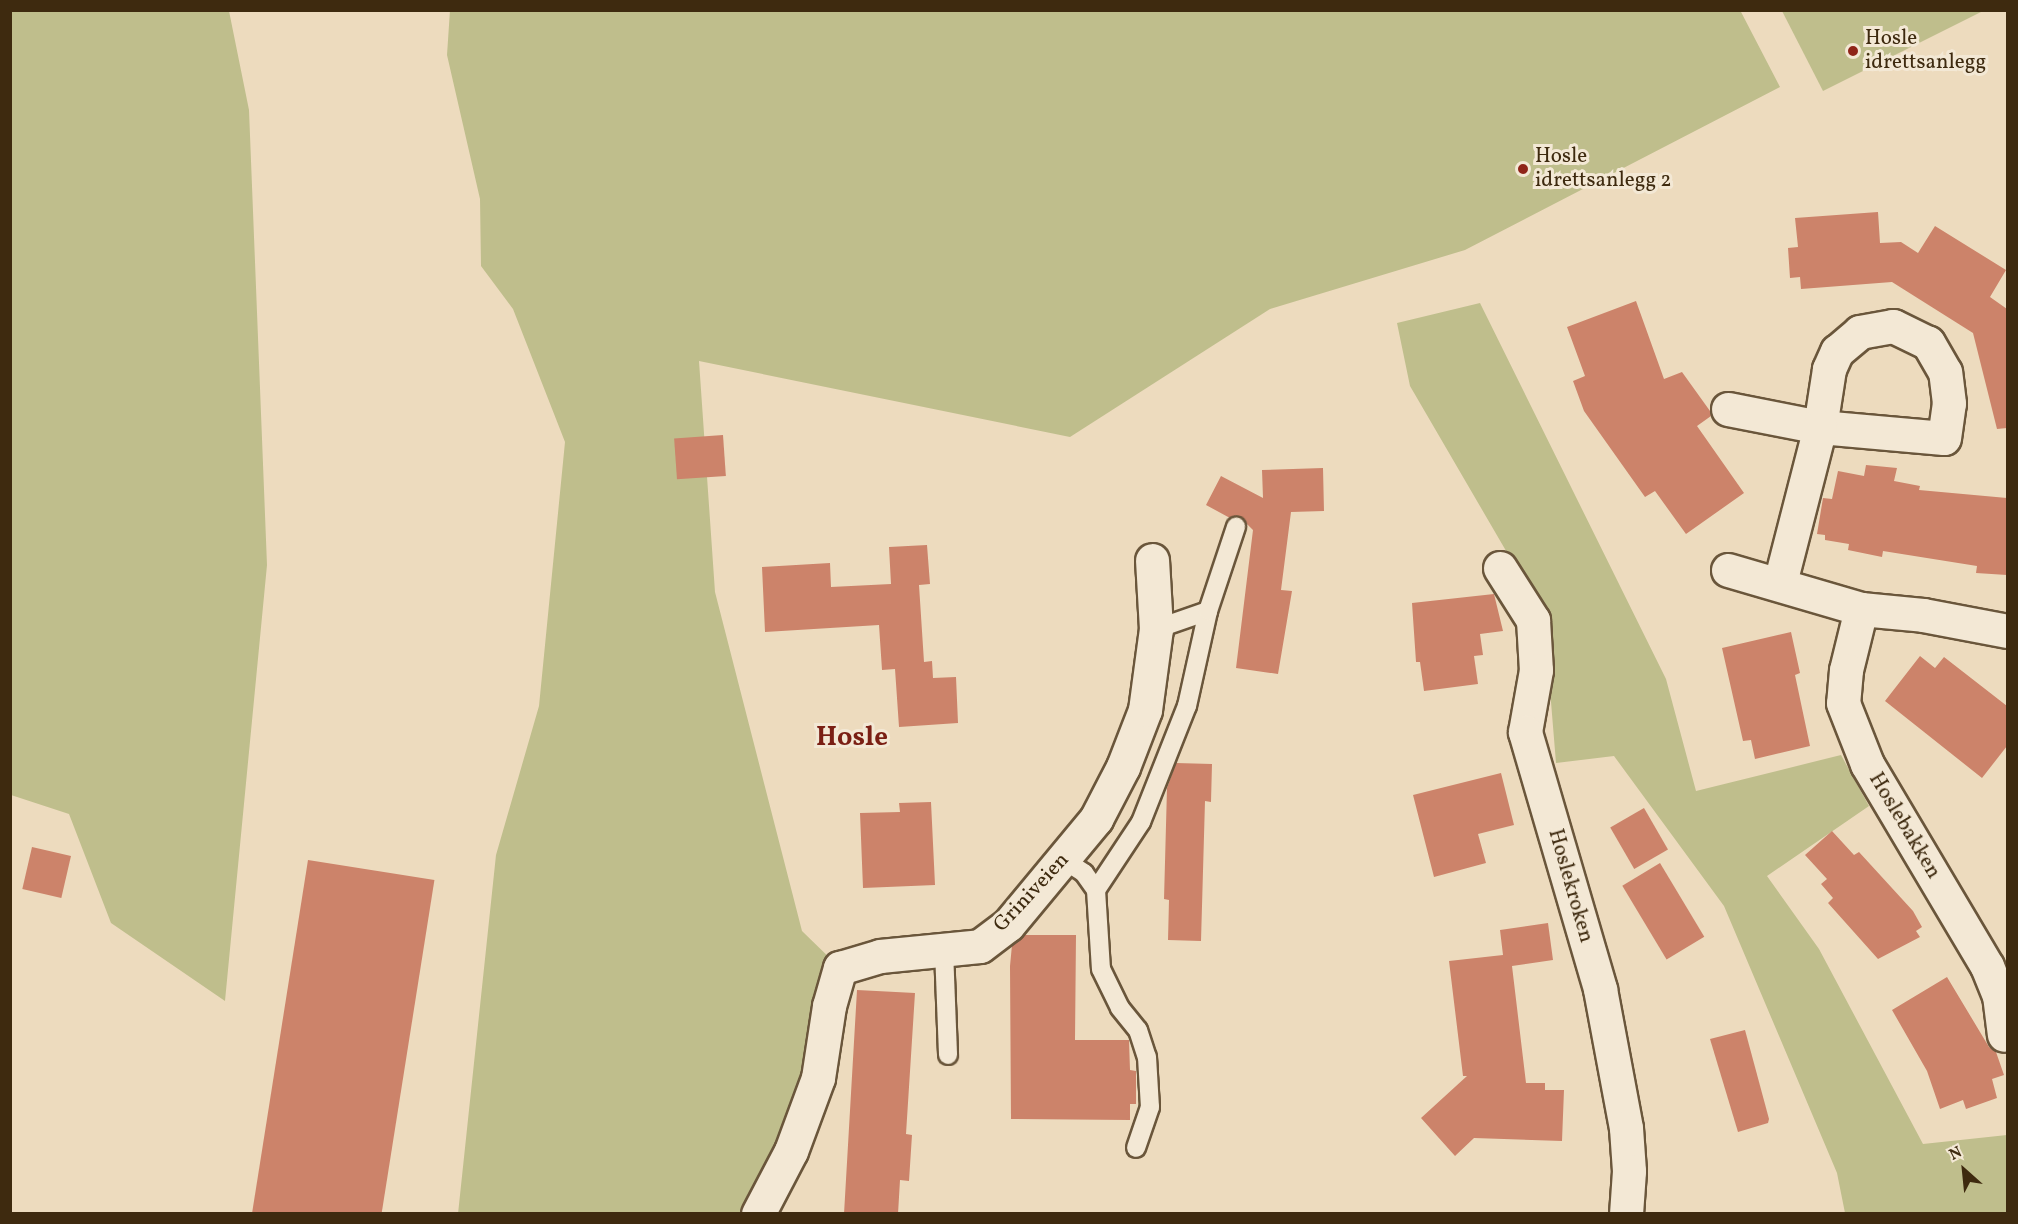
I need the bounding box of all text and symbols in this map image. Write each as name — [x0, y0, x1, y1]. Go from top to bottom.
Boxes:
place label: Hosle idrettsanlegg — [1865, 26, 1986, 76]
marker: Hosle idrettsanlegg — [1846, 44, 1860, 58]
place label: Hosle idrettsanlegg 2 — [1535, 144, 1672, 194]
marker: Hosle idrettsanlegg 2 — [1516, 162, 1530, 176]
district label: Hosle — [816, 723, 888, 755]
street label: Hoslebakken — [1862, 768, 1946, 884]
street label: Hoslekroken — [1542, 826, 1598, 946]
street label: Griniveien — [989, 848, 1075, 938]
north arrow — [1934, 1140, 1994, 1200]
text: N — [1946, 1142, 1966, 1166]

